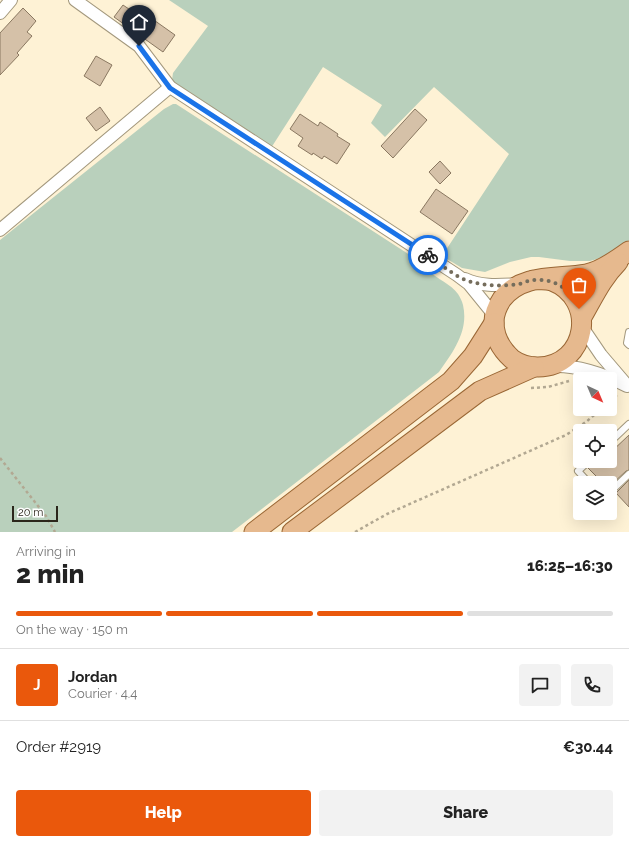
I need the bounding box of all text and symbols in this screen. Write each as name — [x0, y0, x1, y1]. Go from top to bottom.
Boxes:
pin — [122, 5, 156, 46]
icon: home — [128, 11, 150, 33]
courier — [408, 235, 448, 275]
icon: bike — [417, 244, 439, 266]
pin — [562, 268, 596, 309]
icon: bag — [568, 274, 590, 296]
north arrow — [573, 372, 617, 416]
map controls — [573, 372, 617, 520]
button: locate — [573, 424, 617, 468]
button: layers — [573, 476, 617, 520]
scale bar — [12, 504, 58, 523]
text: 20 m — [18, 506, 43, 519]
text: Arriving in — [16, 544, 76, 559]
text: 16:25–16:30 — [527, 557, 613, 575]
text: 2 min — [16, 559, 84, 589]
text: On the way · 150 m — [16, 622, 128, 637]
button: chat — [519, 664, 561, 706]
button: phone — [571, 664, 613, 706]
text: Jordan — [68, 668, 117, 686]
text: J — [33, 676, 41, 694]
text: Courier · 4.4 — [68, 686, 137, 701]
text: Order #2919 — [16, 738, 101, 756]
text: €30.44 — [563, 738, 613, 756]
button: Help — [16, 790, 311, 836]
button: Share — [319, 790, 613, 836]

